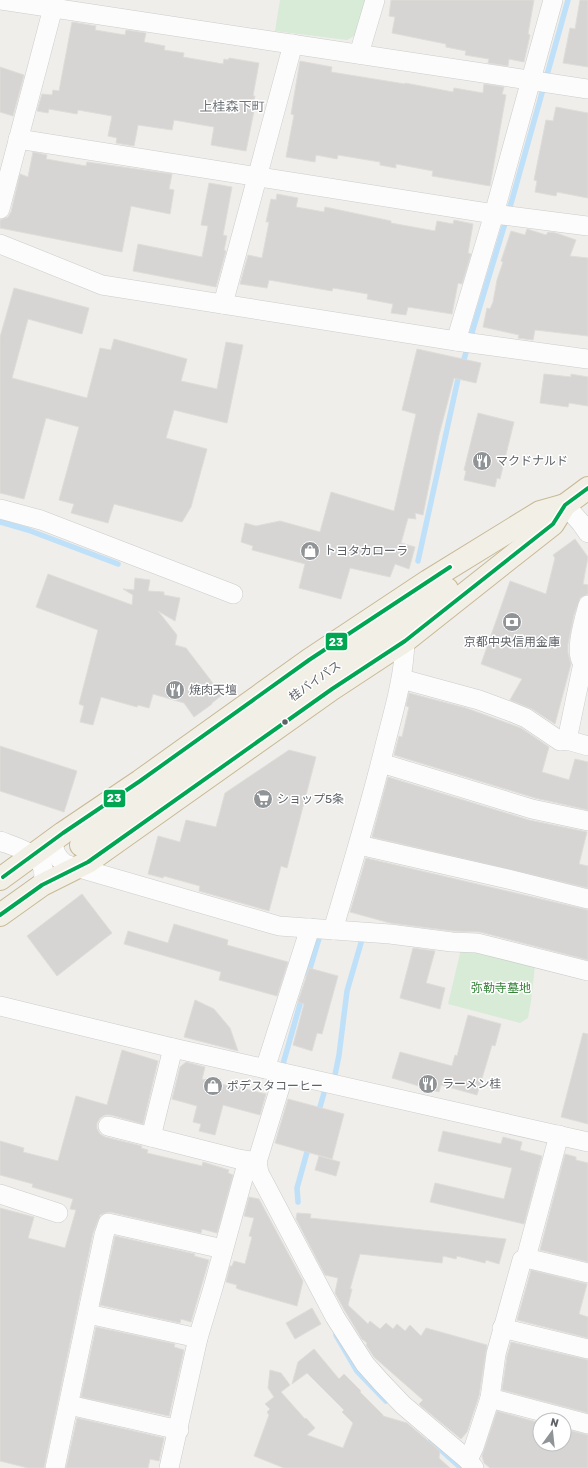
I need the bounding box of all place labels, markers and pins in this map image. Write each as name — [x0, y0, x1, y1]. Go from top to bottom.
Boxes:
restaurant icon: マクドナルド — [471, 450, 493, 472]
place label: マクドナルド — [496, 454, 568, 468]
shop icon: トヨタカローラ — [299, 540, 321, 562]
place label: トヨタカローラ — [324, 544, 408, 558]
bank icon: 京都中央信用金庫 — [501, 611, 523, 633]
place label: 京都中央信用金庫 — [464, 635, 560, 649]
restaurant icon: 焼肉天壇 — [164, 679, 186, 701]
place label: 焼肉天壇 — [189, 683, 237, 697]
unlabelled marker — [280, 717, 290, 727]
supermarket icon: ショップ5条 — [252, 788, 274, 810]
place label: ショップ5条 — [277, 792, 344, 806]
restaurant icon: ラーメン桂 — [417, 1073, 439, 1095]
shop icon: ポデスタコーヒー — [202, 1075, 224, 1097]
place label: ラーメン桂 — [442, 1077, 502, 1091]
place label: ポデスタコーヒー — [227, 1079, 323, 1093]

